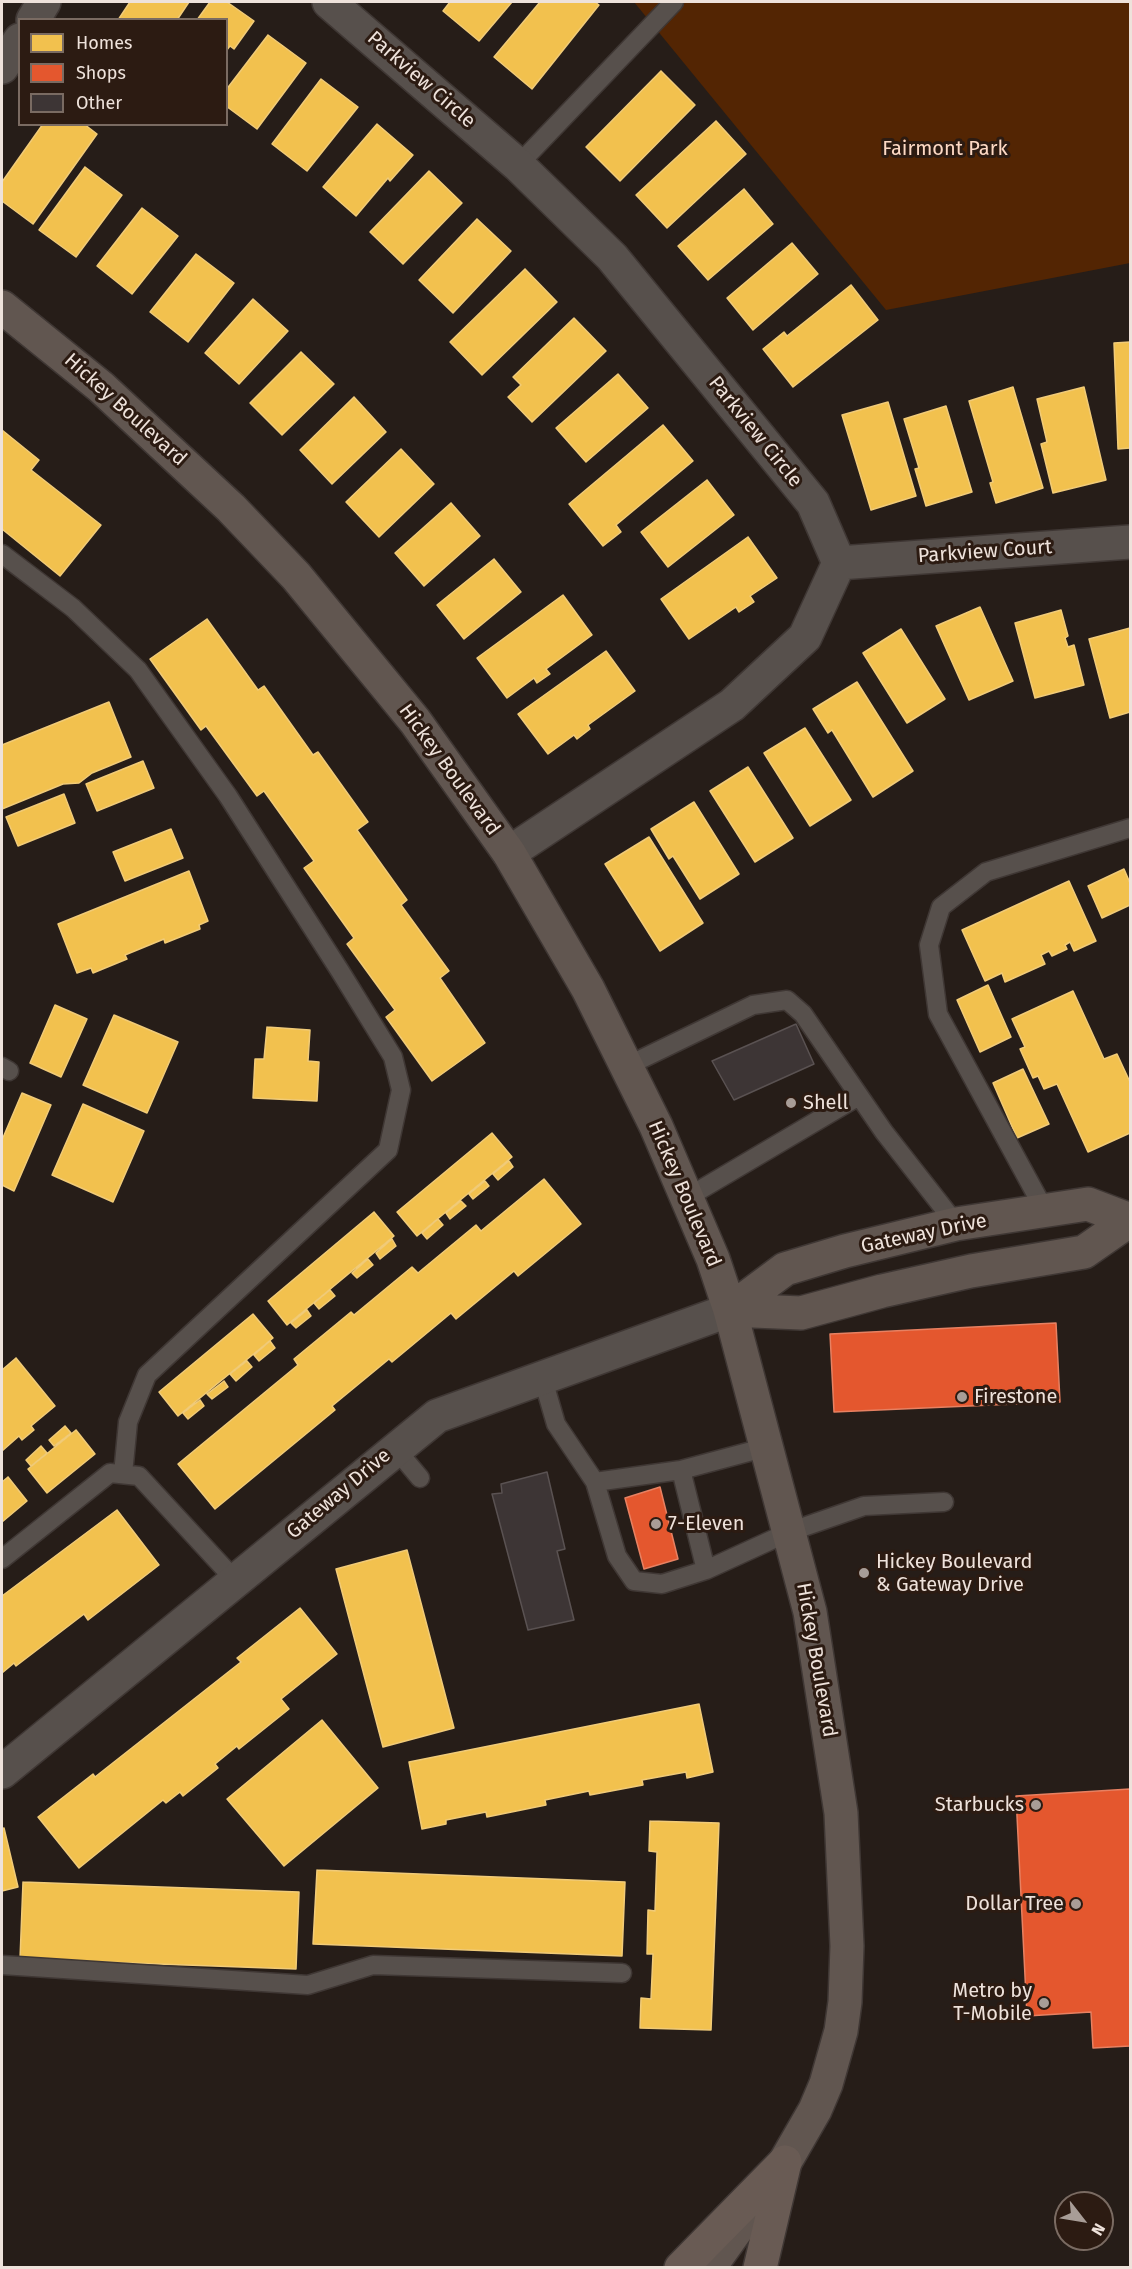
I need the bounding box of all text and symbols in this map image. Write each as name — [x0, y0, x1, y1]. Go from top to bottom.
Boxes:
legend — [18, 18, 228, 126]
street label: Parkview Circle — [362, 26, 480, 134]
text: Homes — [76, 32, 132, 54]
text: Shops — [76, 62, 126, 84]
text: Other — [76, 92, 122, 114]
park label: Fairmont Park — [882, 137, 1008, 161]
street label: Hickey Boulevard — [59, 349, 191, 471]
street label: Parkview Circle — [703, 372, 807, 492]
street label: Parkview Court — [917, 535, 1053, 569]
street label: Hickey Boulevard — [393, 700, 505, 840]
place label: Shell — [803, 1091, 848, 1115]
marker: Shell — [784, 1096, 798, 1110]
street label: Hickey Boulevard — [642, 1117, 726, 1271]
street label: Gateway Drive — [859, 1209, 989, 1259]
place label: Firestone — [974, 1385, 1057, 1409]
marker: Firestone — [955, 1390, 969, 1404]
street label: Gateway Drive — [282, 1444, 396, 1544]
place label: 7-Eleven — [668, 1512, 744, 1536]
marker: 7-Eleven — [649, 1517, 663, 1531]
place label: Hickey Boulevard & Gateway Drive — [876, 1550, 1032, 1597]
marker: Hickey Boulevard & Gateway Drive — [857, 1566, 871, 1580]
street label: Hickey Boulevard — [791, 1581, 841, 1739]
place label: Starbucks — [935, 1793, 1024, 1817]
marker: Starbucks — [1029, 1798, 1043, 1812]
place label: Dollar Tree — [965, 1892, 1064, 1916]
marker: Dollar Tree — [1069, 1897, 1083, 1911]
place label: Metro by T-Mobile — [953, 1979, 1032, 2026]
marker: Metro by T-Mobile — [1037, 1996, 1051, 2010]
north arrow — [1054, 2191, 1114, 2251]
text: N — [1087, 2220, 1109, 2239]

